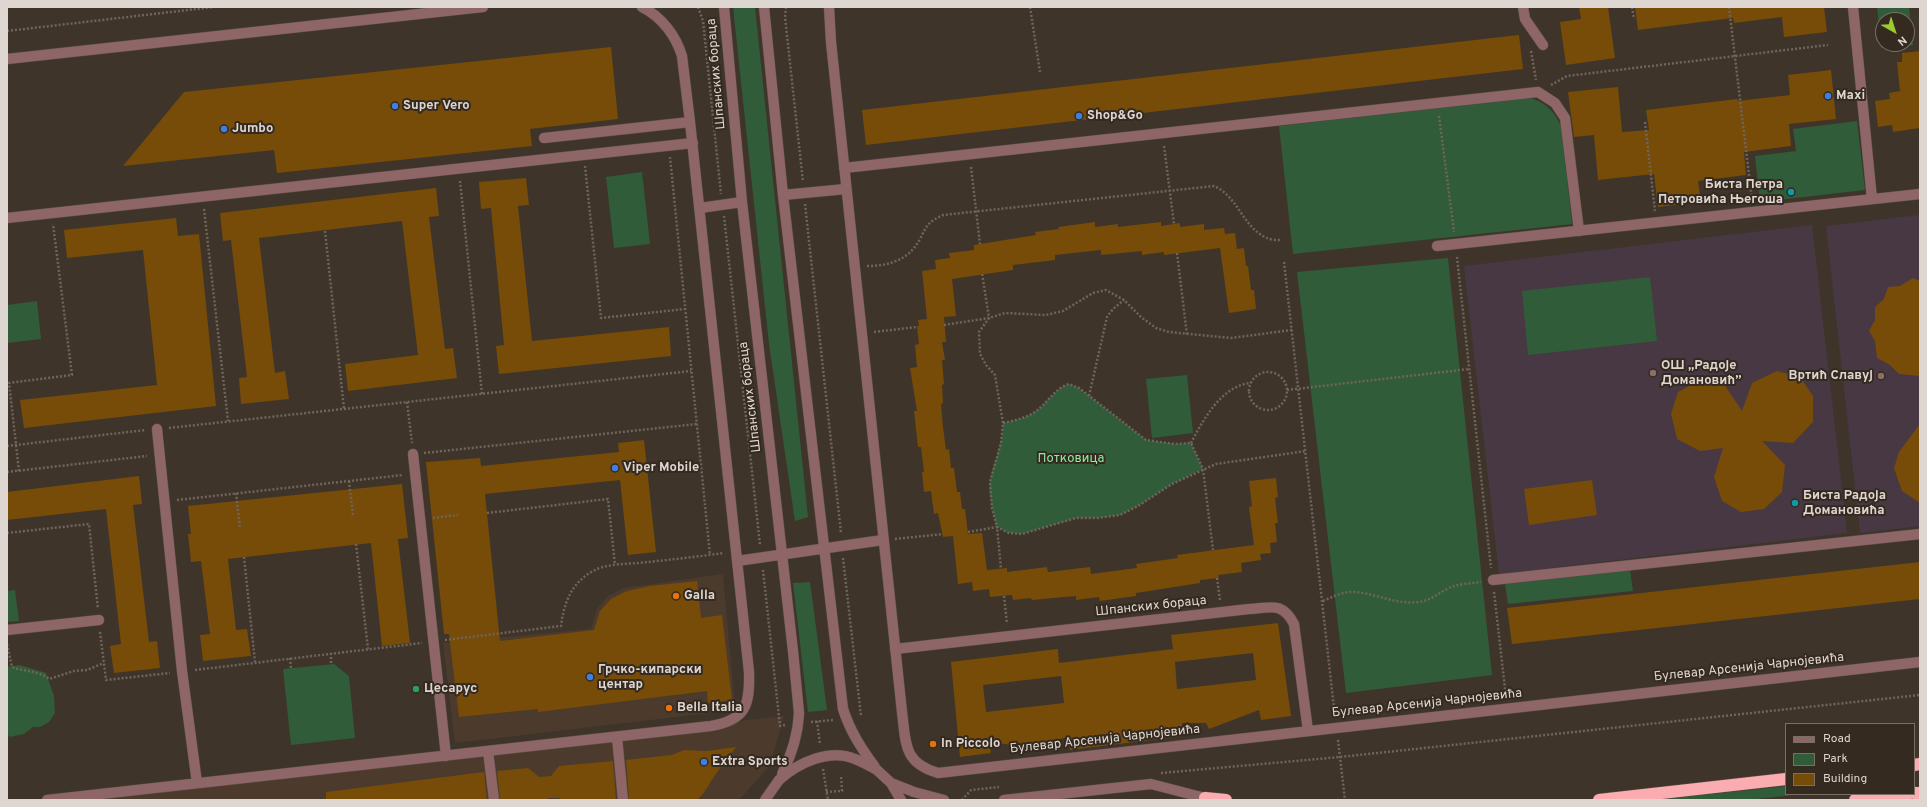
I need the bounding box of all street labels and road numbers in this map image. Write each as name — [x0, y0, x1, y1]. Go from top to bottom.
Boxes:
street label: Шпанских бораца — [704, 18, 730, 130]
street label: Шпанских бораца — [736, 341, 766, 453]
street label: Шпанских бораца — [1095, 593, 1207, 621]
street label: Булевар Арсенија Чарнојевића — [1653, 650, 1845, 686]
street label: Булевар Арсенија Чарнојевића — [1331, 686, 1523, 722]
street label: Булевар Арсенија Чарнојевића — [1009, 722, 1201, 758]

